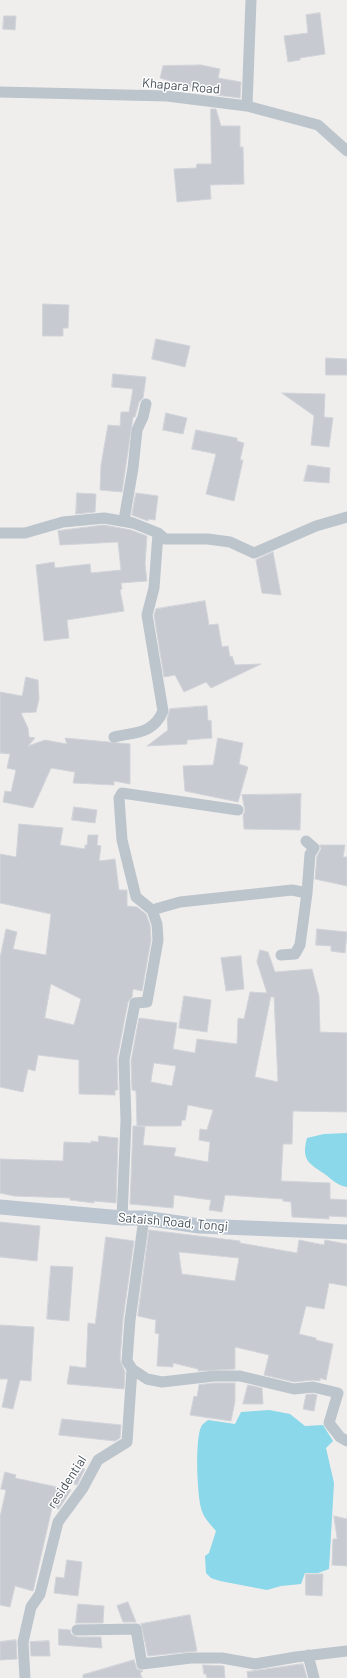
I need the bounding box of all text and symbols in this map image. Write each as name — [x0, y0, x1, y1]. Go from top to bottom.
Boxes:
street label: Khapara Road — [141, 75, 221, 97]
street label: Sataish Road, Tongi — [117, 1209, 229, 1235]
street label: residential — [44, 1453, 90, 1511]

